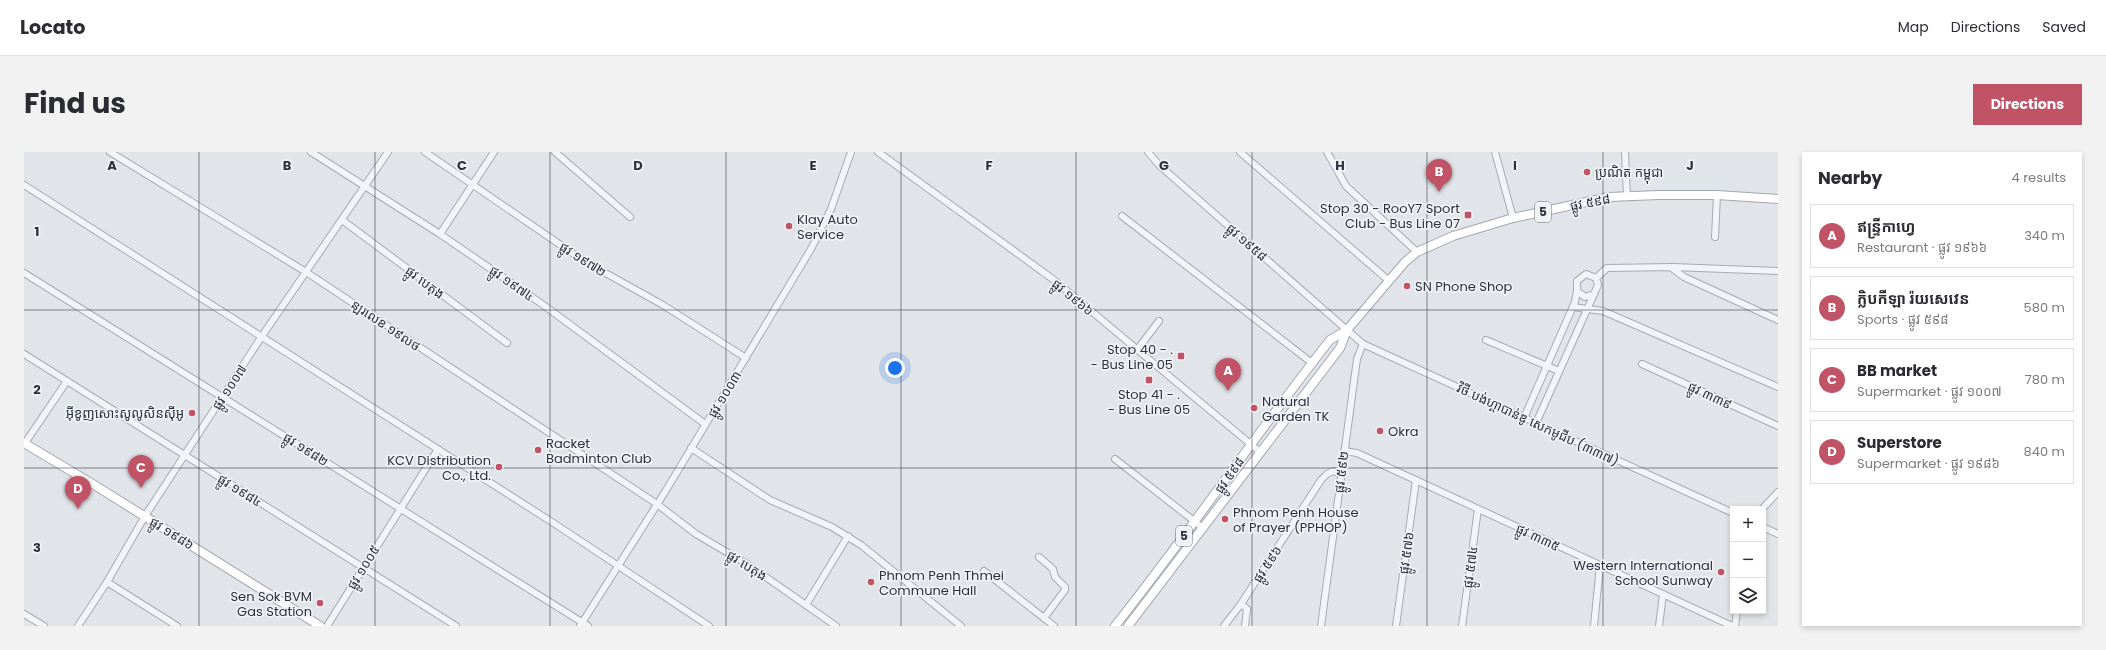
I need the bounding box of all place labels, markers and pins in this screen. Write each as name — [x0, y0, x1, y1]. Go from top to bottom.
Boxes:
pin: B — [1426, 159, 1452, 192]
place label: ប្រណិត កម្ពុជា — [1595, 163, 1663, 184]
marker: ប្រណិត កម្ពុជា — [1582, 167, 1592, 177]
place label: Stop 30 - RooY7 Sport Club - Bus Line 07 — [1320, 199, 1460, 233]
place label: Klay Auto Service — [797, 210, 858, 244]
marker: Stop 30 - RooY7 Sport Club - Bus Line 07 — [1463, 210, 1473, 220]
marker: Klay Auto Service — [784, 221, 794, 231]
place label: SN Phone Shop — [1415, 277, 1513, 296]
marker: SN Phone Shop — [1402, 281, 1412, 291]
place label: Stop 40 - . - Bus Line 05 — [1091, 340, 1173, 374]
marker: Stop 40 - . - Bus Line 05 — [1176, 351, 1186, 361]
pin: A — [1215, 358, 1241, 391]
marker: Stop 41 - . - Bus Line 05 — [1144, 375, 1154, 385]
place label: Stop 41 - . - Bus Line 05 — [1108, 385, 1190, 419]
place label: Natural Garden TK — [1262, 392, 1329, 426]
marker: Natural Garden TK — [1249, 403, 1259, 413]
place label: អ៊ីខូញសោះសូលូសិនស៊ីអូ — [66, 404, 184, 423]
marker: អ៊ីខូញសោះសូលូសិនស៊ីអូ — [187, 408, 197, 418]
place label: Okra — [1388, 422, 1419, 441]
marker: Okra — [1375, 426, 1385, 436]
place label: Racket Badminton Club — [546, 434, 652, 468]
marker: Racket Badminton Club — [533, 445, 543, 455]
place label: KCV Distribution Co., Ltd. — [387, 451, 491, 485]
pin: C — [128, 455, 154, 488]
marker: KCV Distribution Co., Ltd. — [494, 462, 504, 472]
pin: D — [65, 476, 91, 509]
place label: Phnom Penh House of Prayer (PPHOP) — [1233, 503, 1359, 537]
marker: Phnom Penh House of Prayer (PPHOP) — [1220, 514, 1230, 524]
place label: Western International School Sunway — [1573, 556, 1714, 590]
place label: Phnom Penh Thmei Commune Hall — [879, 566, 1004, 600]
marker: Western International School Sunway — [1716, 567, 1726, 577]
marker: Phnom Penh Thmei Commune Hall — [866, 577, 876, 587]
place label: Sen Sok BVM Gas Station — [230, 587, 312, 621]
marker: Sen Sok BVM Gas Station — [315, 598, 325, 608]

